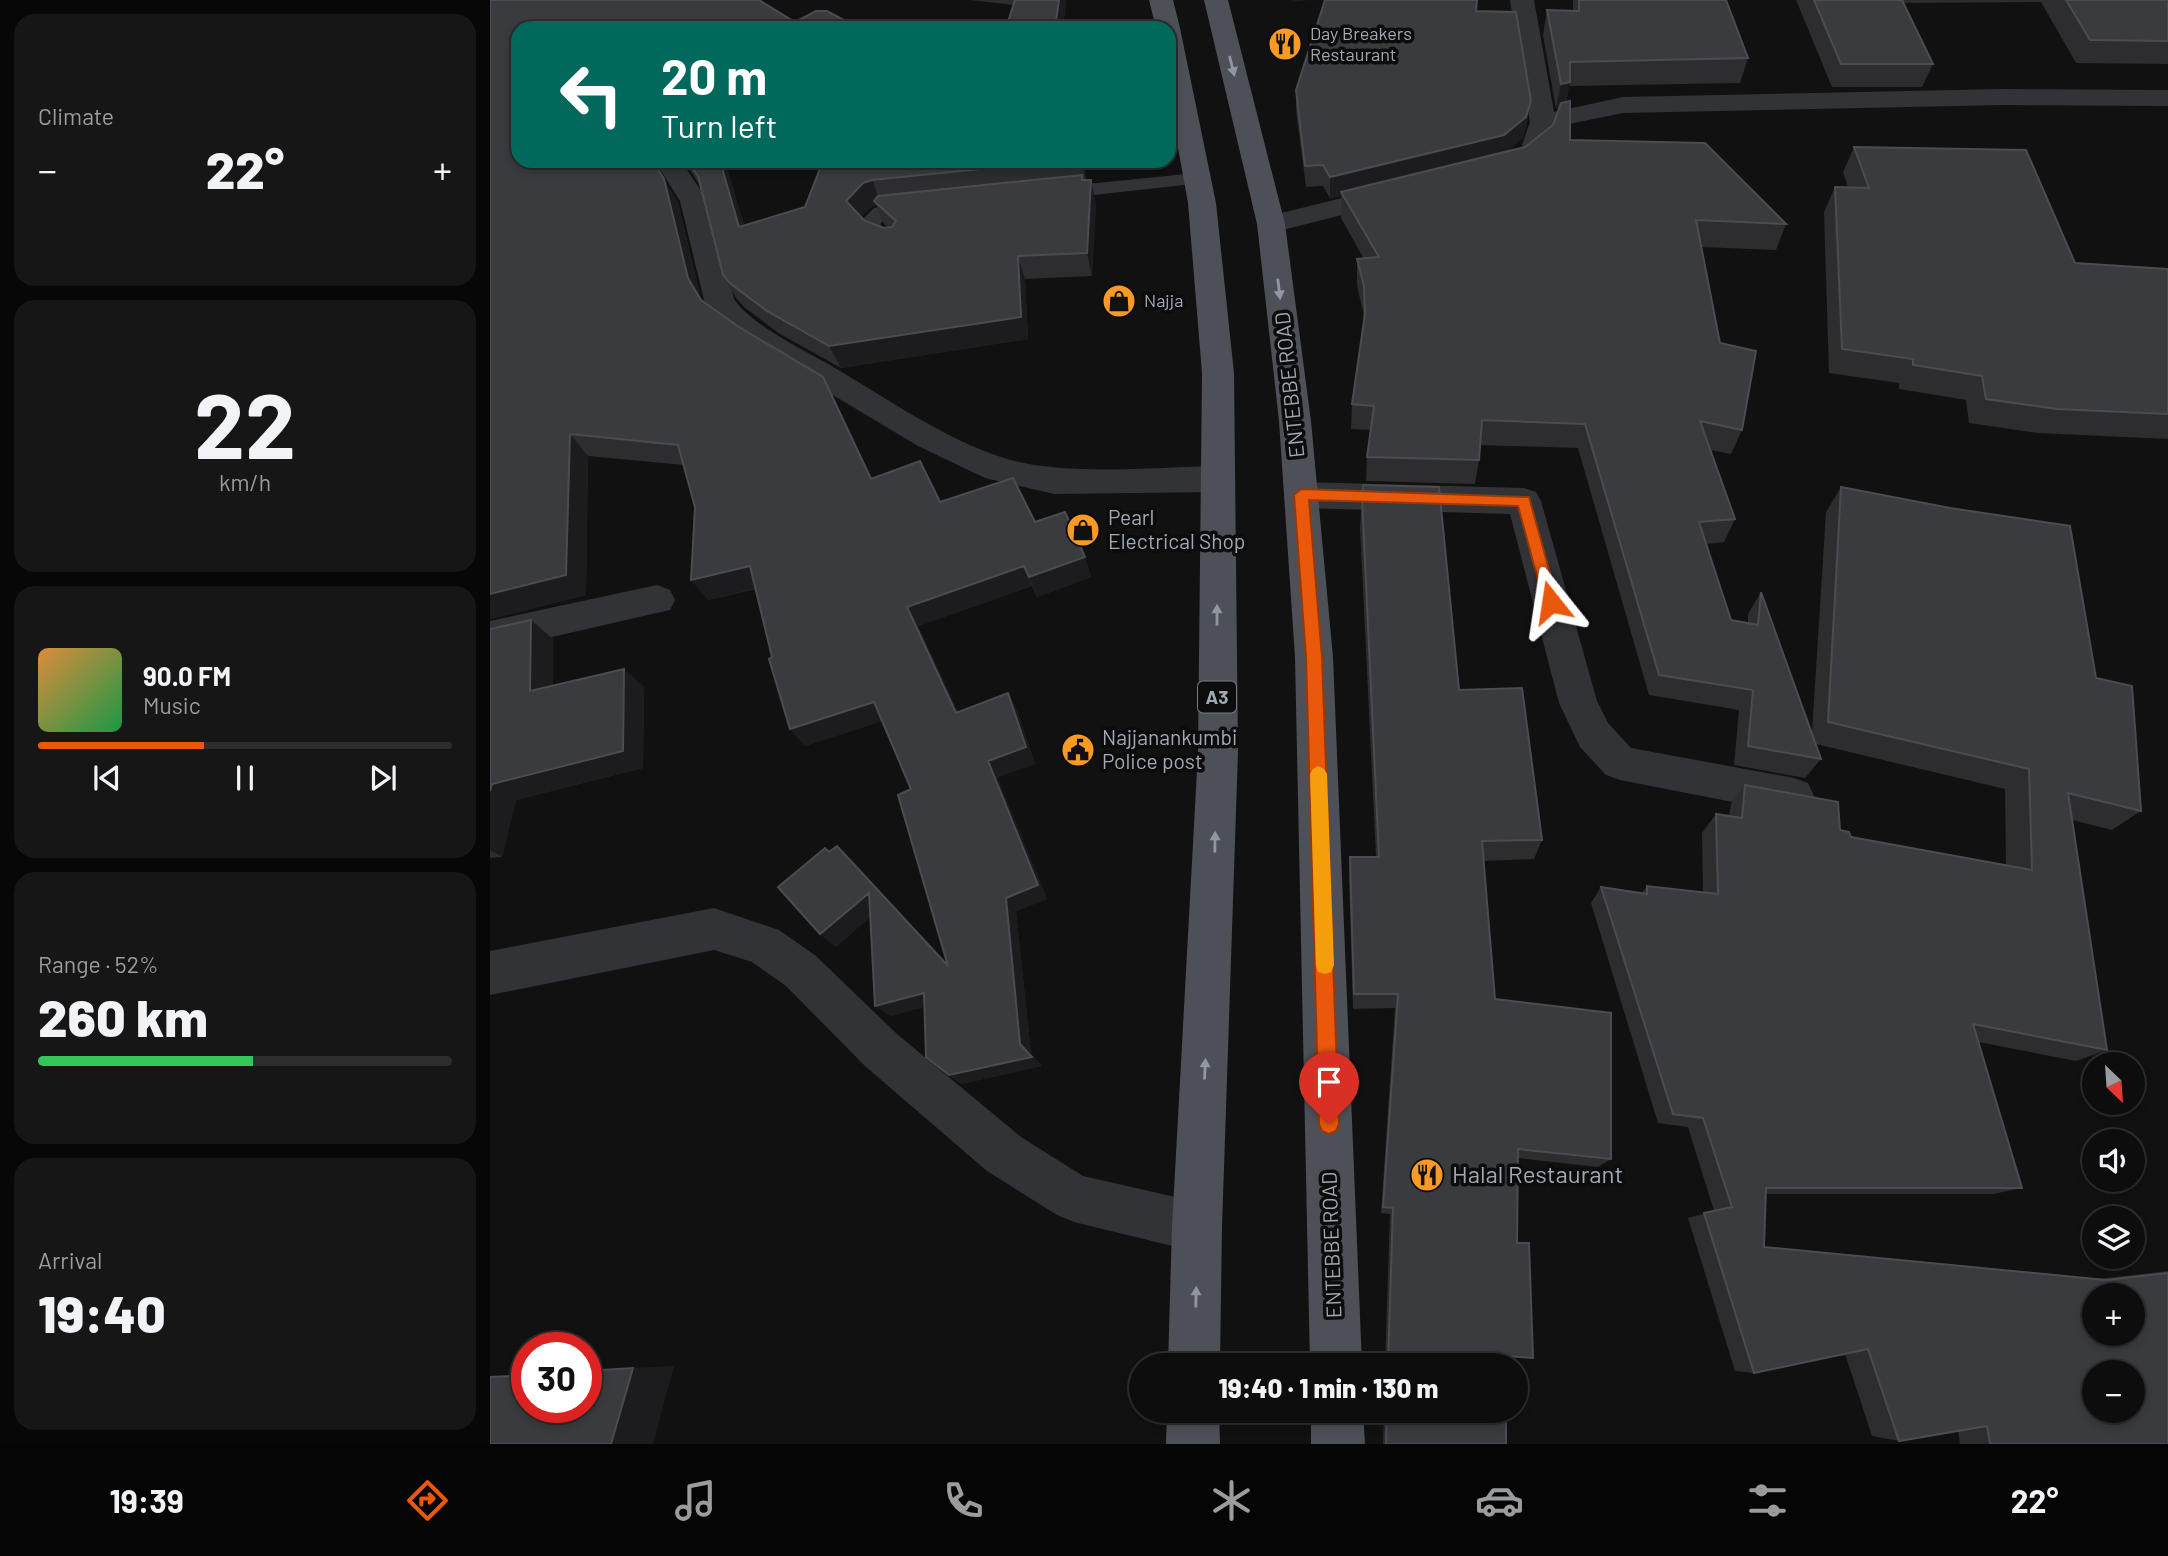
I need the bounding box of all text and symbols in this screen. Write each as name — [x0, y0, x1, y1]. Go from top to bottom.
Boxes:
place label: Day Breakers Restaurant — [1310, 22, 1412, 65]
restaurant icon: Day Breakers Restaurant — [1266, 25, 1304, 63]
text: 20 m — [661, 46, 767, 105]
icon: left — [546, 49, 637, 140]
one-way arrow — [1227, 55, 1238, 77]
text: Climate — [38, 102, 114, 130]
text: Turn left — [661, 106, 778, 144]
text: 22° — [206, 137, 284, 199]
text: − — [38, 146, 57, 192]
text: + — [433, 146, 452, 192]
one-way arrow — [1273, 278, 1284, 300]
shop icon: Najja — [1100, 282, 1138, 320]
place label: Najja — [1144, 289, 1183, 311]
street label: ENTEBBE ROAD — [1268, 311, 1309, 459]
text: 22 — [194, 368, 296, 477]
text: km/h — [219, 468, 271, 496]
place label: Pearl Electrical Shop — [1108, 504, 1245, 553]
shop icon: Pearl Electrical Shop — [1064, 511, 1102, 549]
position arrow — [1514, 565, 1588, 639]
one-way arrow — [1211, 603, 1223, 625]
text: 90.0 FM — [143, 660, 231, 691]
road number: A3 — [1198, 682, 1236, 712]
text: Music — [143, 691, 201, 719]
place label: Najjanankumbi Police post — [1102, 724, 1237, 773]
public building icon: Najjanankumbi Police post — [1059, 731, 1097, 769]
icon: previous — [88, 759, 126, 797]
icon: pause — [226, 759, 264, 797]
icon: next — [364, 759, 402, 797]
one-way arrow — [1210, 831, 1221, 853]
text: Range · 52% — [38, 950, 158, 978]
text: 260 km — [38, 985, 208, 1047]
pin — [1299, 1052, 1359, 1124]
north arrow — [2082, 1052, 2146, 1115]
map controls — [2082, 1052, 2145, 1423]
one-way arrow — [1200, 1058, 1211, 1080]
icon: arrive — [1310, 1063, 1348, 1101]
button: sound — [2082, 1129, 2145, 1192]
restaurant icon: Halal Restaurant — [1408, 1156, 1446, 1194]
place label: Halal Restaurant — [1452, 1159, 1623, 1188]
street label: ENTEBBE ROAD — [1315, 1171, 1346, 1319]
button: layers — [2082, 1206, 2145, 1269]
text: Arrival — [38, 1246, 102, 1274]
text: 19:40 — [38, 1281, 166, 1343]
button: + — [2082, 1283, 2145, 1346]
one-way arrow — [1190, 1286, 1202, 1308]
speed limit sign: 30 — [511, 1332, 602, 1423]
button: − — [2082, 1360, 2145, 1423]
text: 19:40 · 1 min · 130 m — [1219, 1372, 1438, 1403]
icon: directions — [403, 1476, 452, 1525]
icon: music — [671, 1476, 720, 1525]
icon: phone — [939, 1476, 988, 1525]
icon: climate — [1207, 1476, 1256, 1525]
icon: car — [1475, 1476, 1524, 1525]
icon: filters — [1743, 1476, 1792, 1525]
text: 19:39 — [109, 1481, 184, 1519]
text: 22° — [2011, 1481, 2059, 1519]

